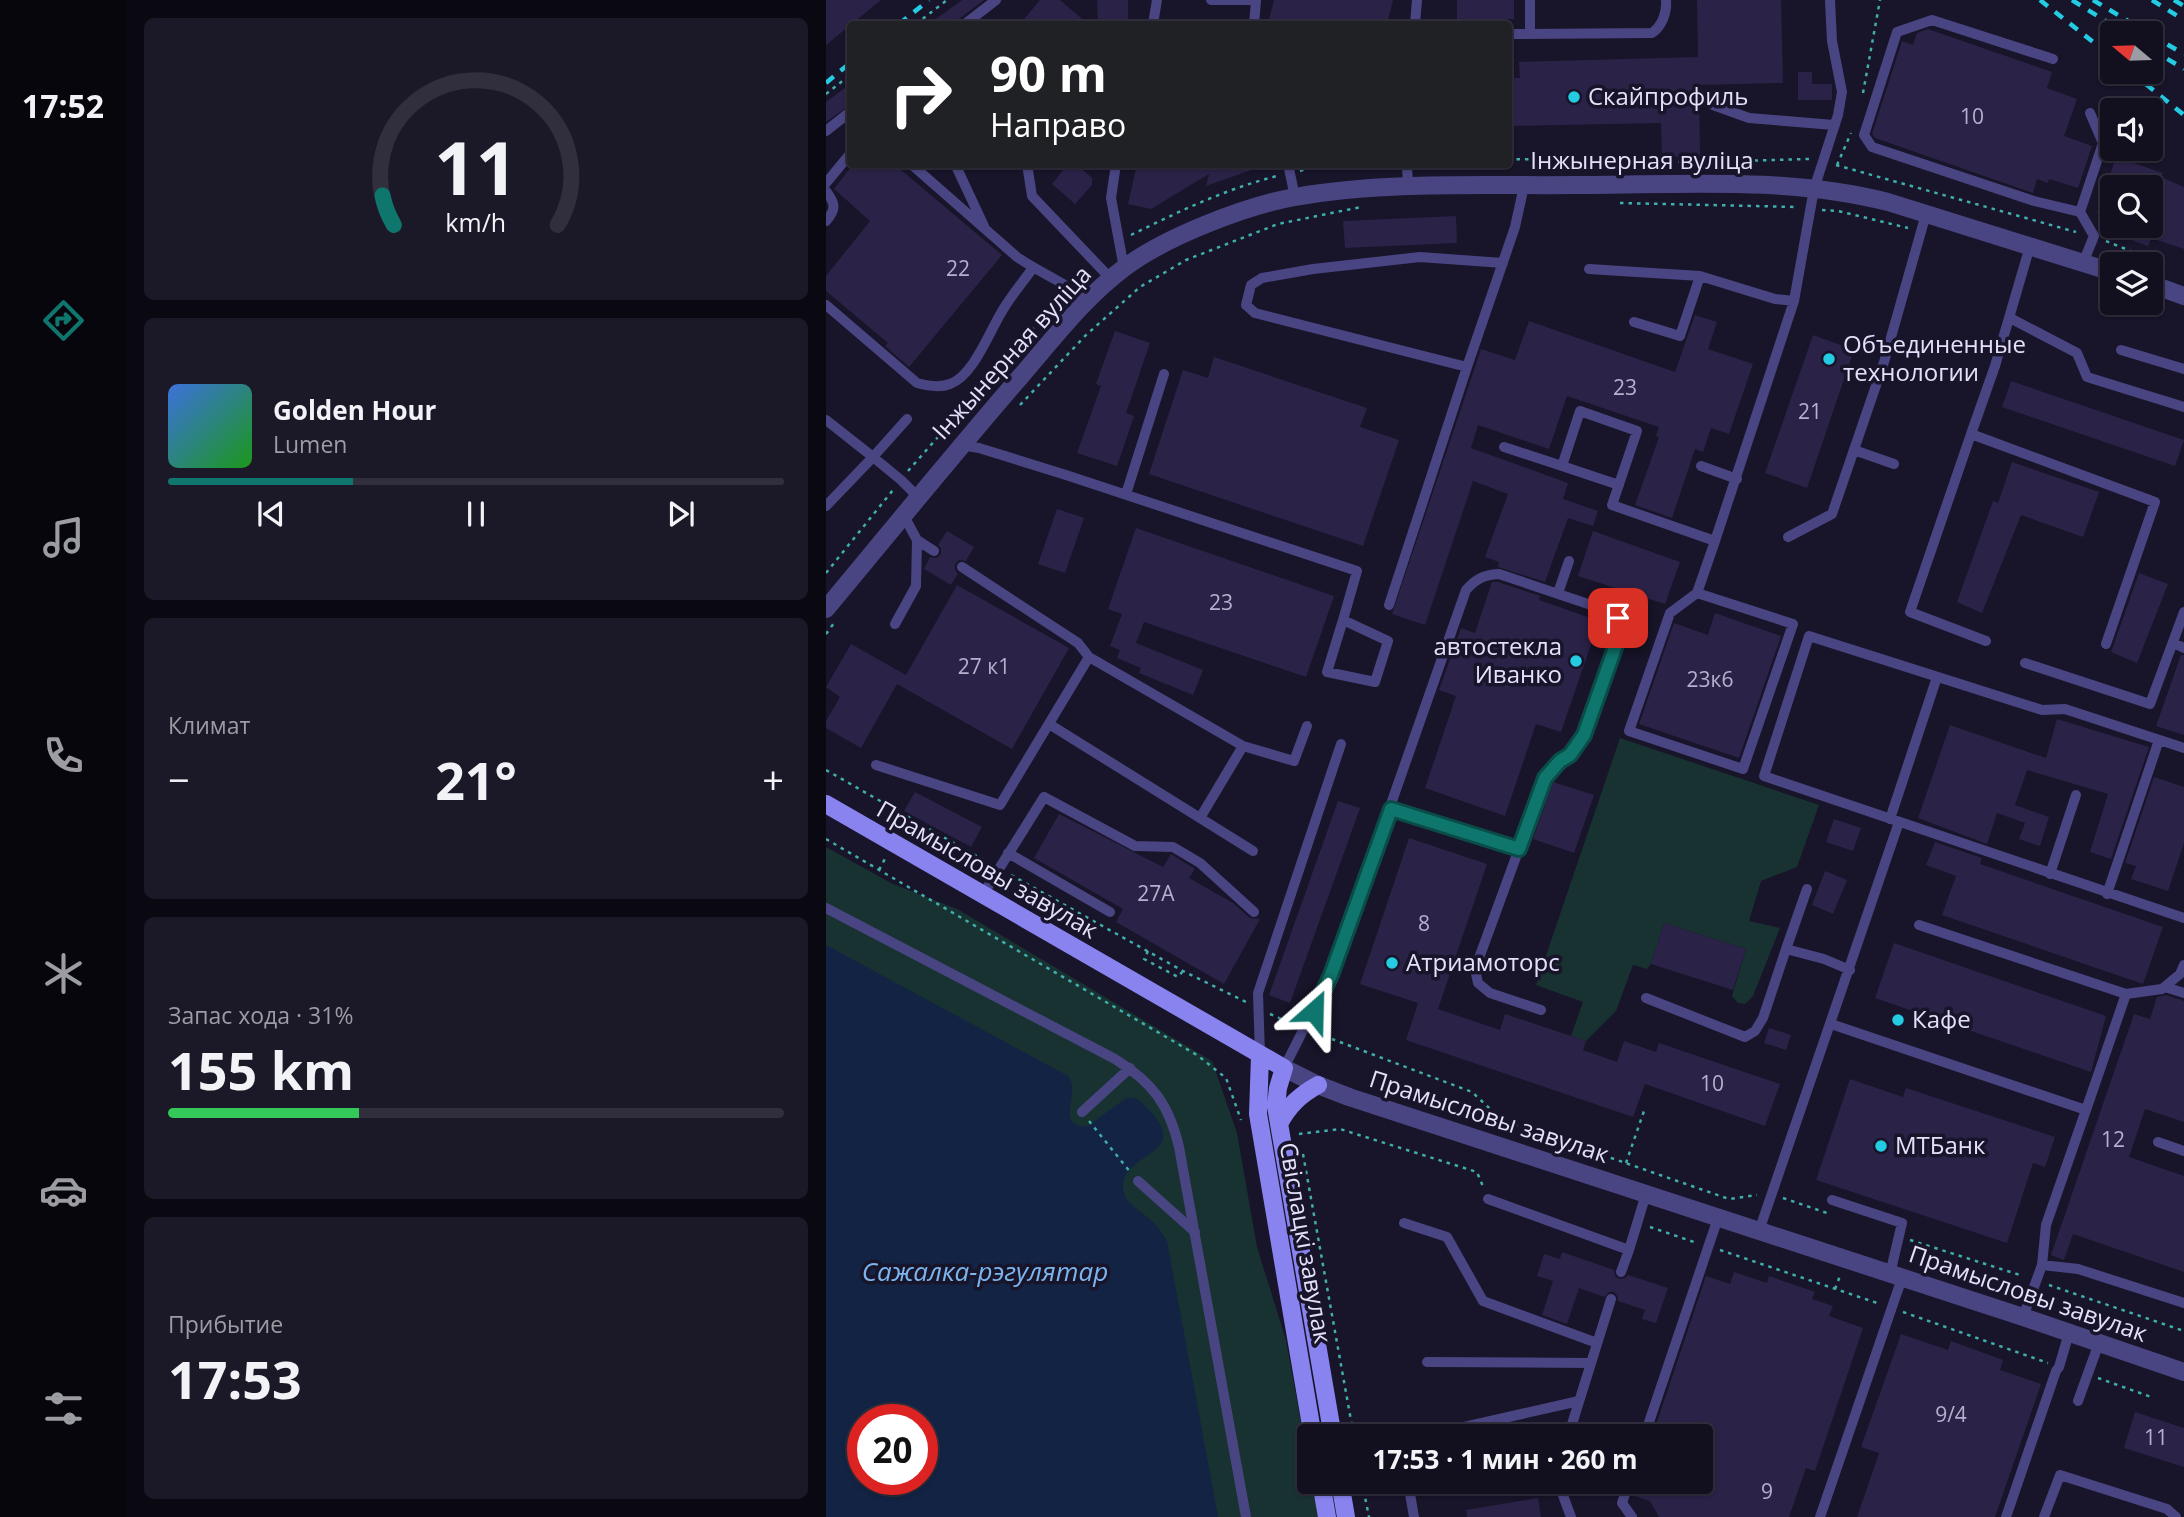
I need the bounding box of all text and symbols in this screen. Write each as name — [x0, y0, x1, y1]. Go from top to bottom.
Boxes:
north arrow — [2100, 21, 2163, 84]
map controls — [2100, 21, 2163, 315]
text: 90 m — [990, 40, 1107, 106]
icon: right — [875, 49, 966, 140]
place label: Скайпрофиль — [1588, 79, 1748, 112]
text: 17:52 — [22, 84, 104, 127]
marker: Скайпрофиль — [1566, 89, 1582, 105]
button: sound — [2100, 98, 2163, 161]
house number: 10 — [1960, 102, 1984, 130]
text: Направо — [990, 103, 1126, 146]
text: 11 — [434, 117, 518, 216]
street label: Інжынерная вуліца — [1530, 143, 1754, 176]
button: search — [2100, 175, 2163, 238]
text: km/h — [446, 205, 506, 239]
button: layers — [2100, 252, 2163, 315]
house number: 22 — [946, 254, 970, 282]
street label: Інжынерная вуліца — [924, 258, 1098, 446]
icon: directions — [39, 296, 88, 345]
place label: Объединенные технологии — [1843, 327, 2026, 388]
marker: Объединенные технологии — [1821, 351, 1837, 367]
house number: 23 — [1613, 373, 1637, 401]
text: Golden Hour — [273, 392, 436, 428]
house number: 21 — [1798, 397, 1822, 425]
text: Lumen — [273, 428, 347, 460]
icon: previous — [252, 495, 290, 533]
icon: pause — [457, 495, 495, 533]
icon: next — [662, 495, 700, 533]
icon: music — [39, 513, 88, 562]
house number: 23 — [1209, 588, 1233, 616]
pin — [1588, 588, 1648, 648]
icon: arrive — [1599, 599, 1637, 637]
place label: автостекла Иванко — [1433, 629, 1562, 690]
house number: 27 к1 — [958, 652, 1010, 680]
marker: автостекла Иванко — [1568, 653, 1584, 669]
house number: 23к6 — [1687, 665, 1733, 693]
text: Климат — [168, 709, 250, 741]
icon: phone — [39, 731, 88, 780]
text: 21° — [435, 744, 517, 815]
text: − — [168, 753, 190, 805]
text: + — [762, 753, 784, 805]
street label: Прамысловы завулак — [871, 792, 1105, 946]
house number: 27А — [1137, 879, 1175, 907]
house number: 8 — [1418, 909, 1430, 937]
place label: Атриамоторс — [1406, 945, 1560, 978]
icon: climate — [39, 949, 88, 998]
marker: Атриамоторс — [1384, 955, 1400, 971]
position arrow — [1277, 974, 1351, 1048]
text: Запас хода · 31% — [168, 999, 353, 1031]
place label: Кафе — [1912, 1002, 1971, 1035]
marker: Кафе — [1890, 1012, 1906, 1028]
text: 155 km — [168, 1034, 354, 1105]
street label: Прамысловы завулак — [1366, 1061, 1614, 1170]
house number: 10 — [1700, 1069, 1724, 1097]
house number: 12 — [2101, 1125, 2125, 1153]
place label: МТБанк — [1895, 1128, 1986, 1161]
marker: МТБанк — [1873, 1138, 1889, 1154]
street label: Свіслацкі завулак — [1273, 1140, 1340, 1346]
icon: car — [39, 1166, 88, 1215]
street label: Прамысловы завулак — [1905, 1236, 2153, 1349]
water label: Сажалка-рэгулятар — [862, 1253, 1108, 1289]
text: Прибытие — [168, 1308, 283, 1340]
text: 17:53 — [168, 1343, 302, 1414]
icon: filters — [39, 1384, 88, 1433]
house number: 9/4 — [1935, 1400, 1967, 1428]
speed limit sign: 20 — [847, 1404, 938, 1495]
house number: 11 — [2144, 1423, 2168, 1451]
text: 17:53 · 1 мин · 260 m — [1372, 1441, 1638, 1477]
house number: 9 — [1761, 1477, 1773, 1505]

